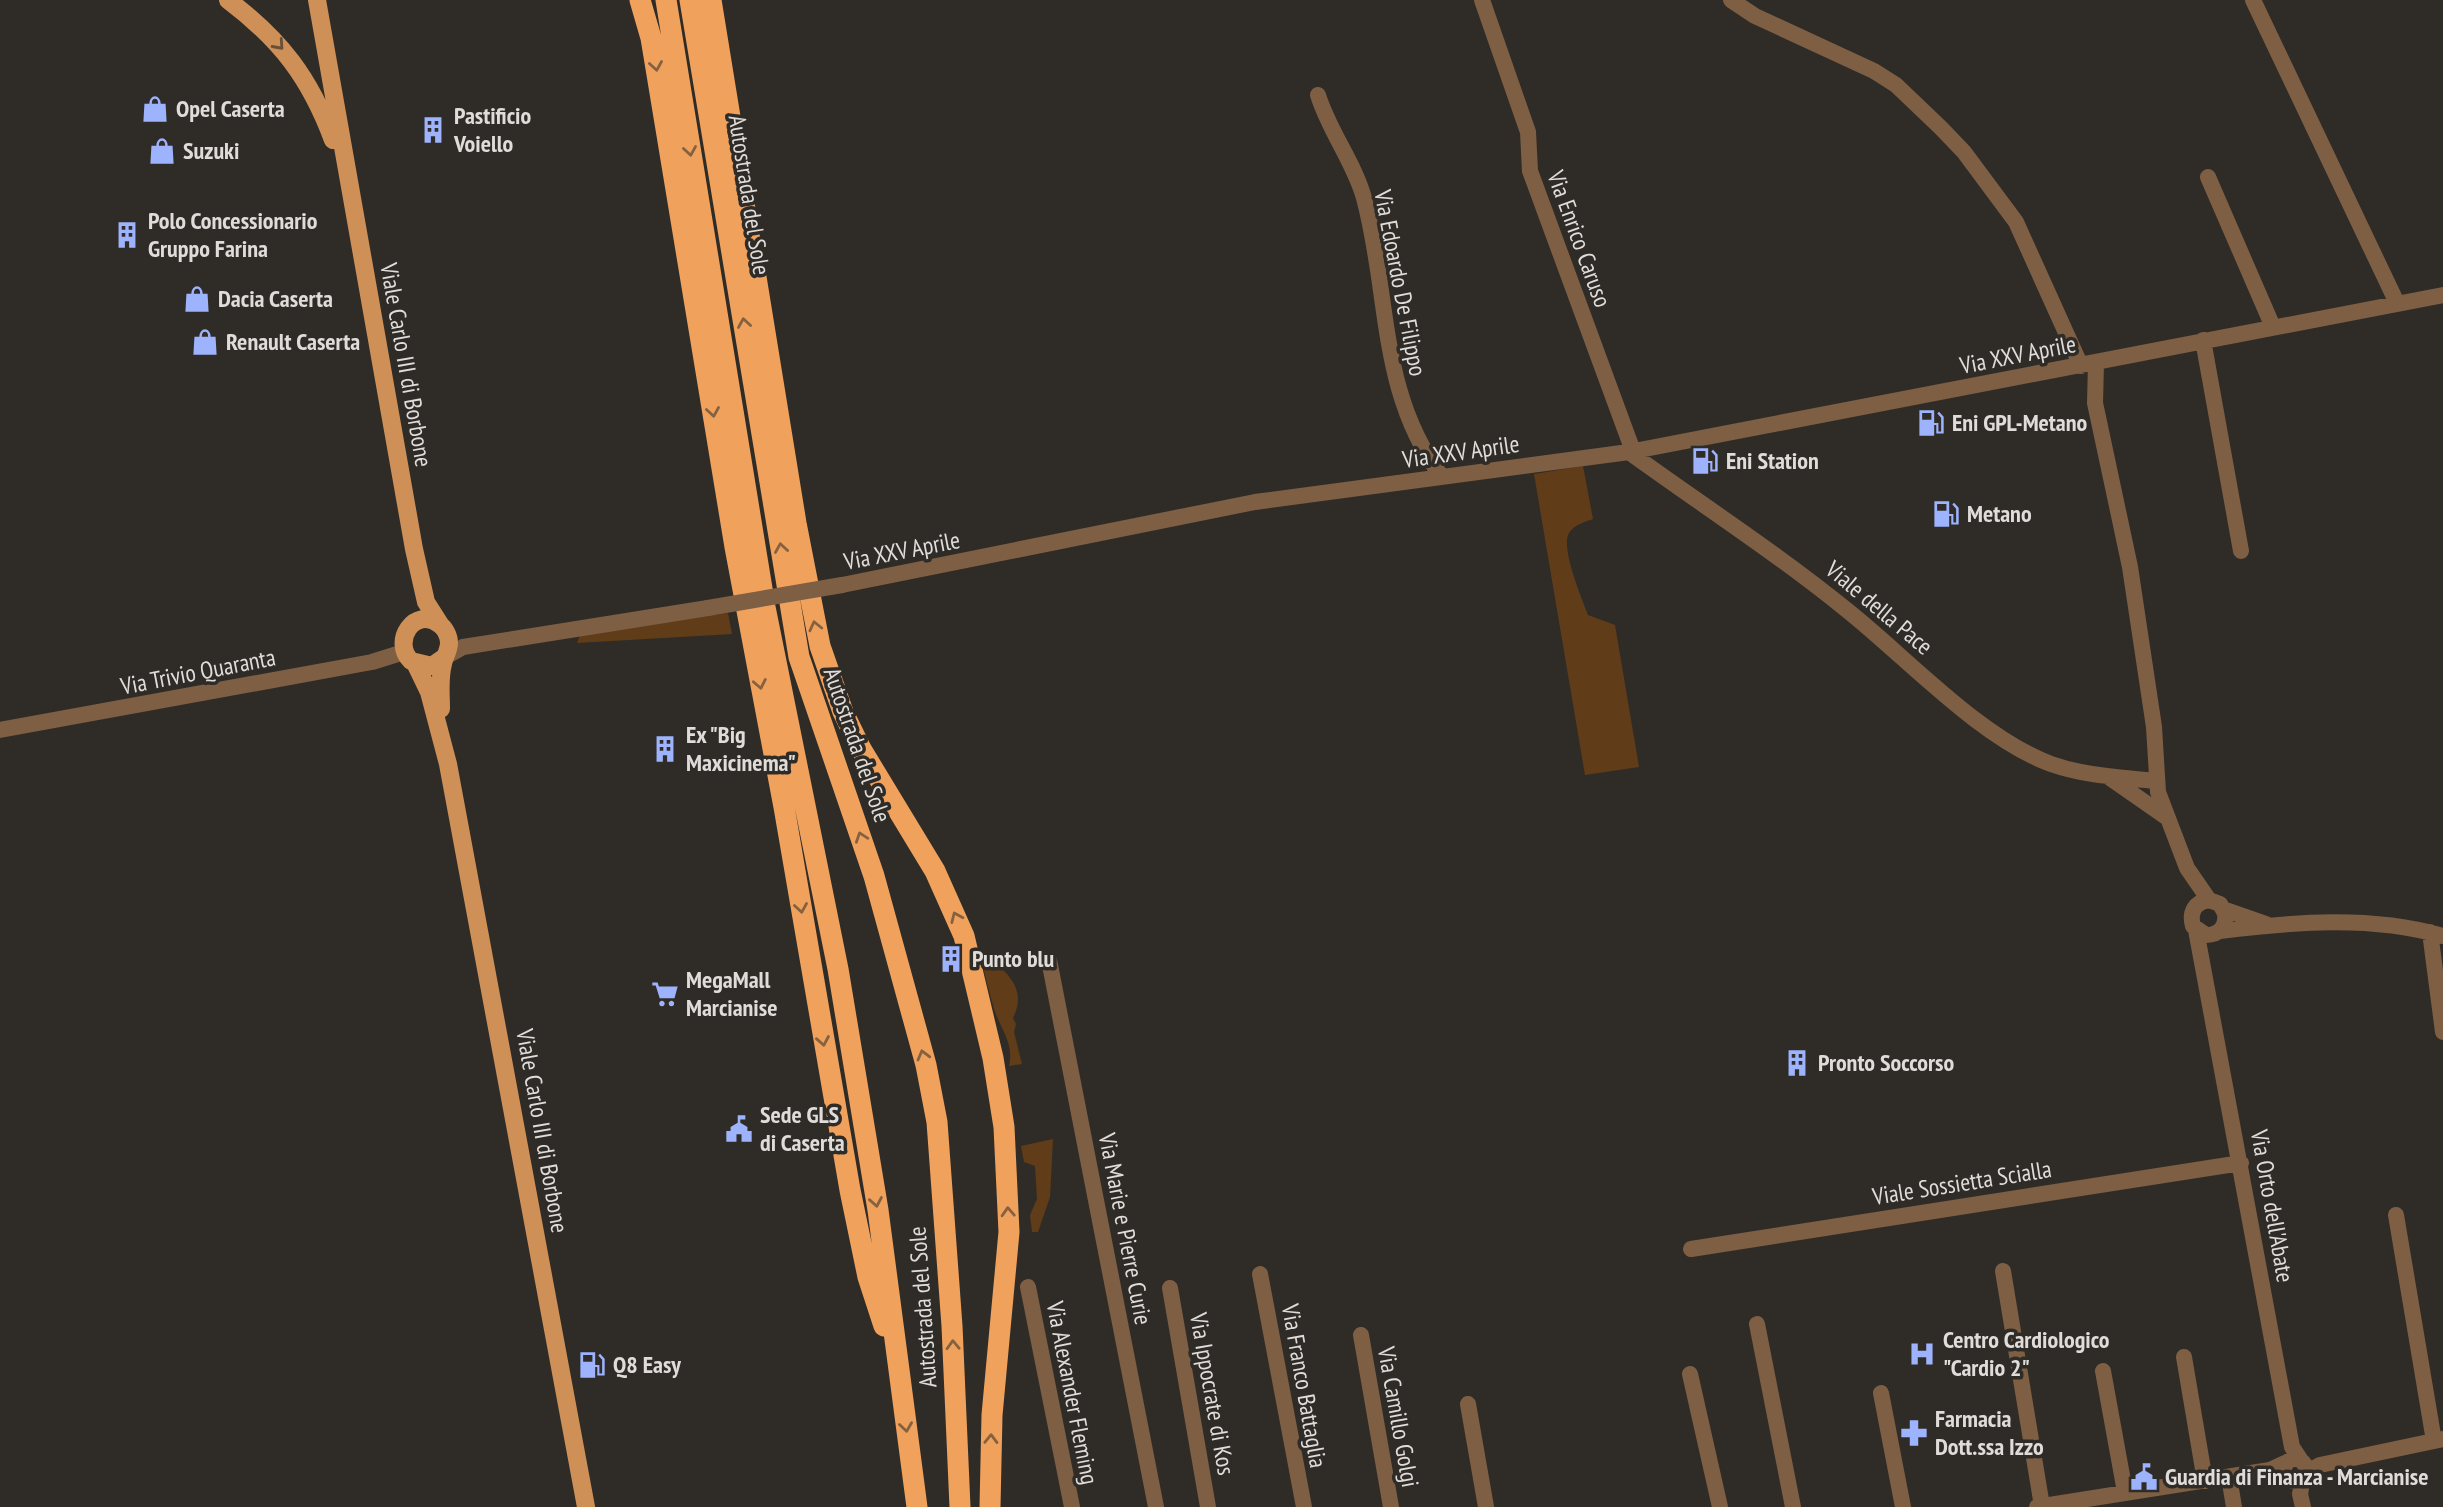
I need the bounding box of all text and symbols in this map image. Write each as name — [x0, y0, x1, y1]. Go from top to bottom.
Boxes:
one-way arrow — [271, 37, 284, 50]
one-way arrow — [648, 60, 663, 72]
place label: Opel Caserta — [176, 93, 285, 124]
shop icon: Opel Caserta — [140, 94, 170, 124]
place label: Pastificio Voiello — [453, 100, 531, 159]
street label: Autostrada del Sole — [722, 113, 777, 277]
building icon: Pastificio Voiello — [418, 115, 448, 145]
place label: Suzuki — [183, 135, 239, 166]
shop icon: Suzuki — [147, 136, 177, 166]
one-way arrow — [682, 145, 697, 157]
street label: Via Enrico Caruso — [1540, 165, 1618, 311]
street label: Via Edoardo De Filippo — [1367, 186, 1434, 379]
place label: Polo Concessionario Gruppo Farina — [148, 205, 318, 264]
building icon: Polo Concessionario Gruppo Farina — [112, 220, 142, 250]
street label: Viale Carlo III di Borbone — [373, 260, 440, 469]
place label: Dacia Caserta — [218, 283, 333, 314]
shop icon: Dacia Caserta — [182, 284, 212, 314]
one-way arrow — [737, 317, 752, 329]
place label: Renault Caserta — [226, 326, 360, 357]
shop icon: Renault Caserta — [190, 327, 220, 357]
street label: Via XXV Aprile — [1956, 328, 2079, 381]
one-way arrow — [705, 406, 720, 417]
place label: Eni GPL-Metano — [1952, 407, 2088, 438]
fuel station icon: Eni GPL-Metano — [1916, 408, 1946, 438]
street label: Via XXV Aprile — [1400, 428, 1521, 475]
place label: Eni Station — [1726, 445, 1819, 476]
fuel station icon: Eni Station — [1690, 446, 1720, 476]
place label: Metano — [1967, 498, 2032, 529]
fuel station icon: Metano — [1931, 499, 1961, 529]
street label: Via XXV Aprile — [840, 524, 963, 577]
one-way arrow — [774, 542, 789, 553]
street label: Viale della Pace — [1819, 553, 1939, 661]
one-way arrow — [809, 620, 823, 632]
street label: Via Trivio Quaranta — [117, 641, 278, 702]
street label: Autostrada del Sole — [817, 663, 898, 826]
one-way arrow — [751, 678, 766, 690]
place label: Ex "Big Maxicinema" — [686, 719, 796, 778]
building icon: Ex "Big Maxicinema" — [650, 734, 680, 764]
one-way arrow — [855, 831, 869, 843]
one-way arrow — [793, 902, 808, 914]
one-way arrow — [950, 912, 964, 925]
place label: Punto blu — [972, 943, 1054, 974]
building icon: Punto blu — [936, 944, 966, 974]
place label: MegaMall Marcianise — [686, 964, 777, 1023]
supermarket icon: MegaMall Marcianise — [650, 979, 680, 1009]
street label: Viale Carlo III di Borbone — [509, 1026, 576, 1235]
one-way arrow — [815, 1035, 830, 1047]
place label: Pronto Soccorso — [1818, 1047, 1954, 1078]
building icon: Pronto Soccorso — [1782, 1048, 1812, 1078]
one-way arrow — [917, 1050, 931, 1062]
place label: Sede GLS di Caserta — [760, 1099, 845, 1158]
public building icon: Sede GLS di Caserta — [724, 1114, 754, 1144]
street label: Via Orto dell'Abate — [2244, 1126, 2301, 1285]
street label: Via Marie e Pierre Curie — [1092, 1129, 1159, 1327]
street label: Viale Sossietta Scialla — [1869, 1153, 2054, 1212]
one-way arrow — [868, 1196, 883, 1208]
one-way arrow — [1001, 1206, 1016, 1217]
street label: Autostrada del Sole — [901, 1225, 944, 1389]
street label: Via Alexander Fleming — [1039, 1298, 1105, 1487]
street label: Via Franco Battaglia — [1275, 1301, 1334, 1470]
street label: Via Ippocrate di Kos — [1183, 1309, 1242, 1477]
place label: Centro Cardiologico "Cardio 2" — [1943, 1324, 2110, 1383]
one-way arrow — [946, 1339, 961, 1350]
hospital icon: Centro Cardiologico "Cardio 2" — [1907, 1339, 1937, 1369]
street label: Via Camillo Golgi — [1371, 1343, 1426, 1490]
place label: Q8 Easy — [613, 1349, 681, 1380]
fuel station icon: Q8 Easy — [577, 1350, 607, 1380]
place label: Farmacia Dott.ssa Izzo — [1935, 1403, 2044, 1462]
pharmacy icon: Farmacia Dott.ssa Izzo — [1899, 1418, 1929, 1448]
one-way arrow — [898, 1421, 913, 1433]
one-way arrow — [984, 1433, 999, 1444]
place label: Guardia di Finanza - Marcianise — [2165, 1461, 2428, 1492]
public building icon: Guardia di Finanza - Marcianise — [2129, 1462, 2159, 1492]

